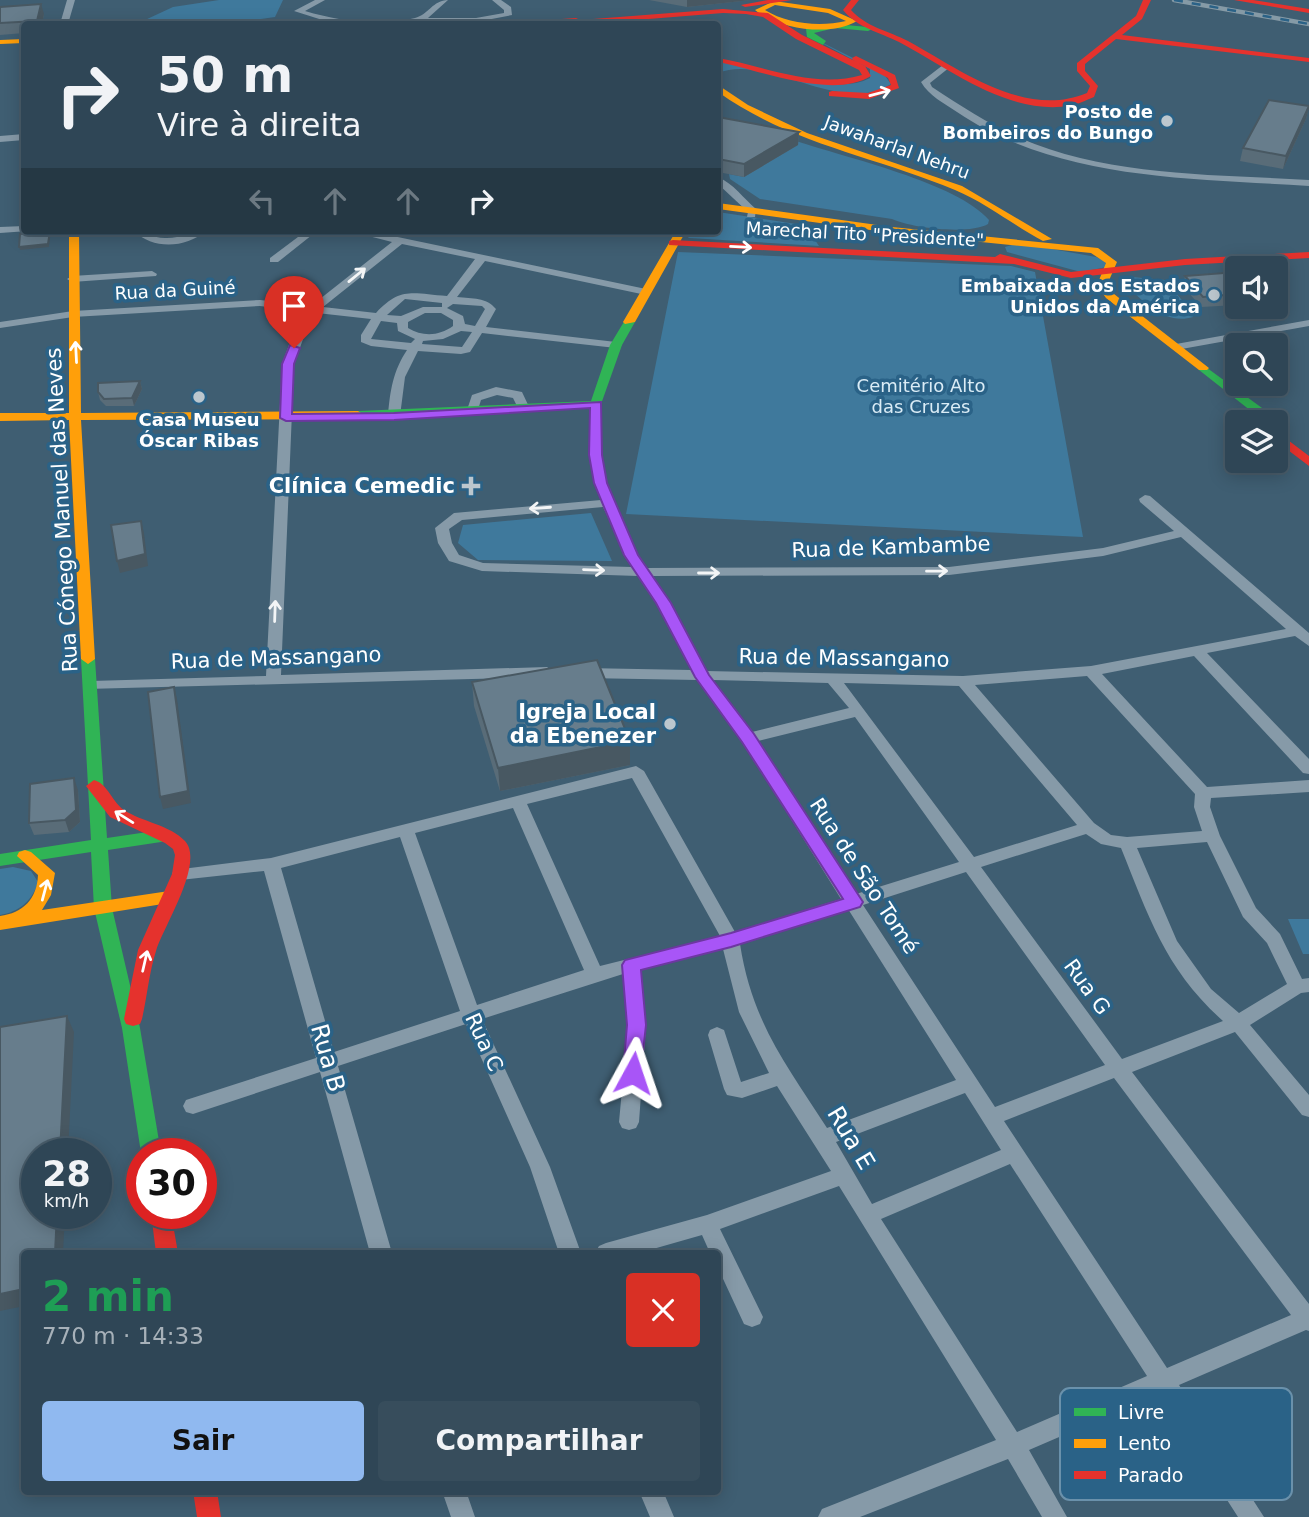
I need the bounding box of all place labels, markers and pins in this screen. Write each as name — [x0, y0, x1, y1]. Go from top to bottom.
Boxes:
place label: Posto de Bombeiros do Bungo — [943, 101, 1153, 143]
marker: Posto de Bombeiros do Bungo — [1159, 113, 1175, 129]
place label: Embaixada dos Estados Unidos da América — [961, 275, 1200, 317]
pin — [264, 276, 324, 348]
marker: Embaixada dos Estados Unidos da América — [1206, 287, 1222, 303]
marker: Casa Museu Óscar Ribas — [191, 389, 207, 405]
place label: Casa Museu Óscar Ribas — [139, 409, 259, 451]
place label: Clínica Cemedic — [269, 474, 455, 498]
marker: Clínica Cemedic — [461, 476, 481, 496]
place label: Igreja Local da Ebenezer — [510, 700, 657, 748]
marker: Igreja Local da Ebenezer — [662, 716, 678, 732]

